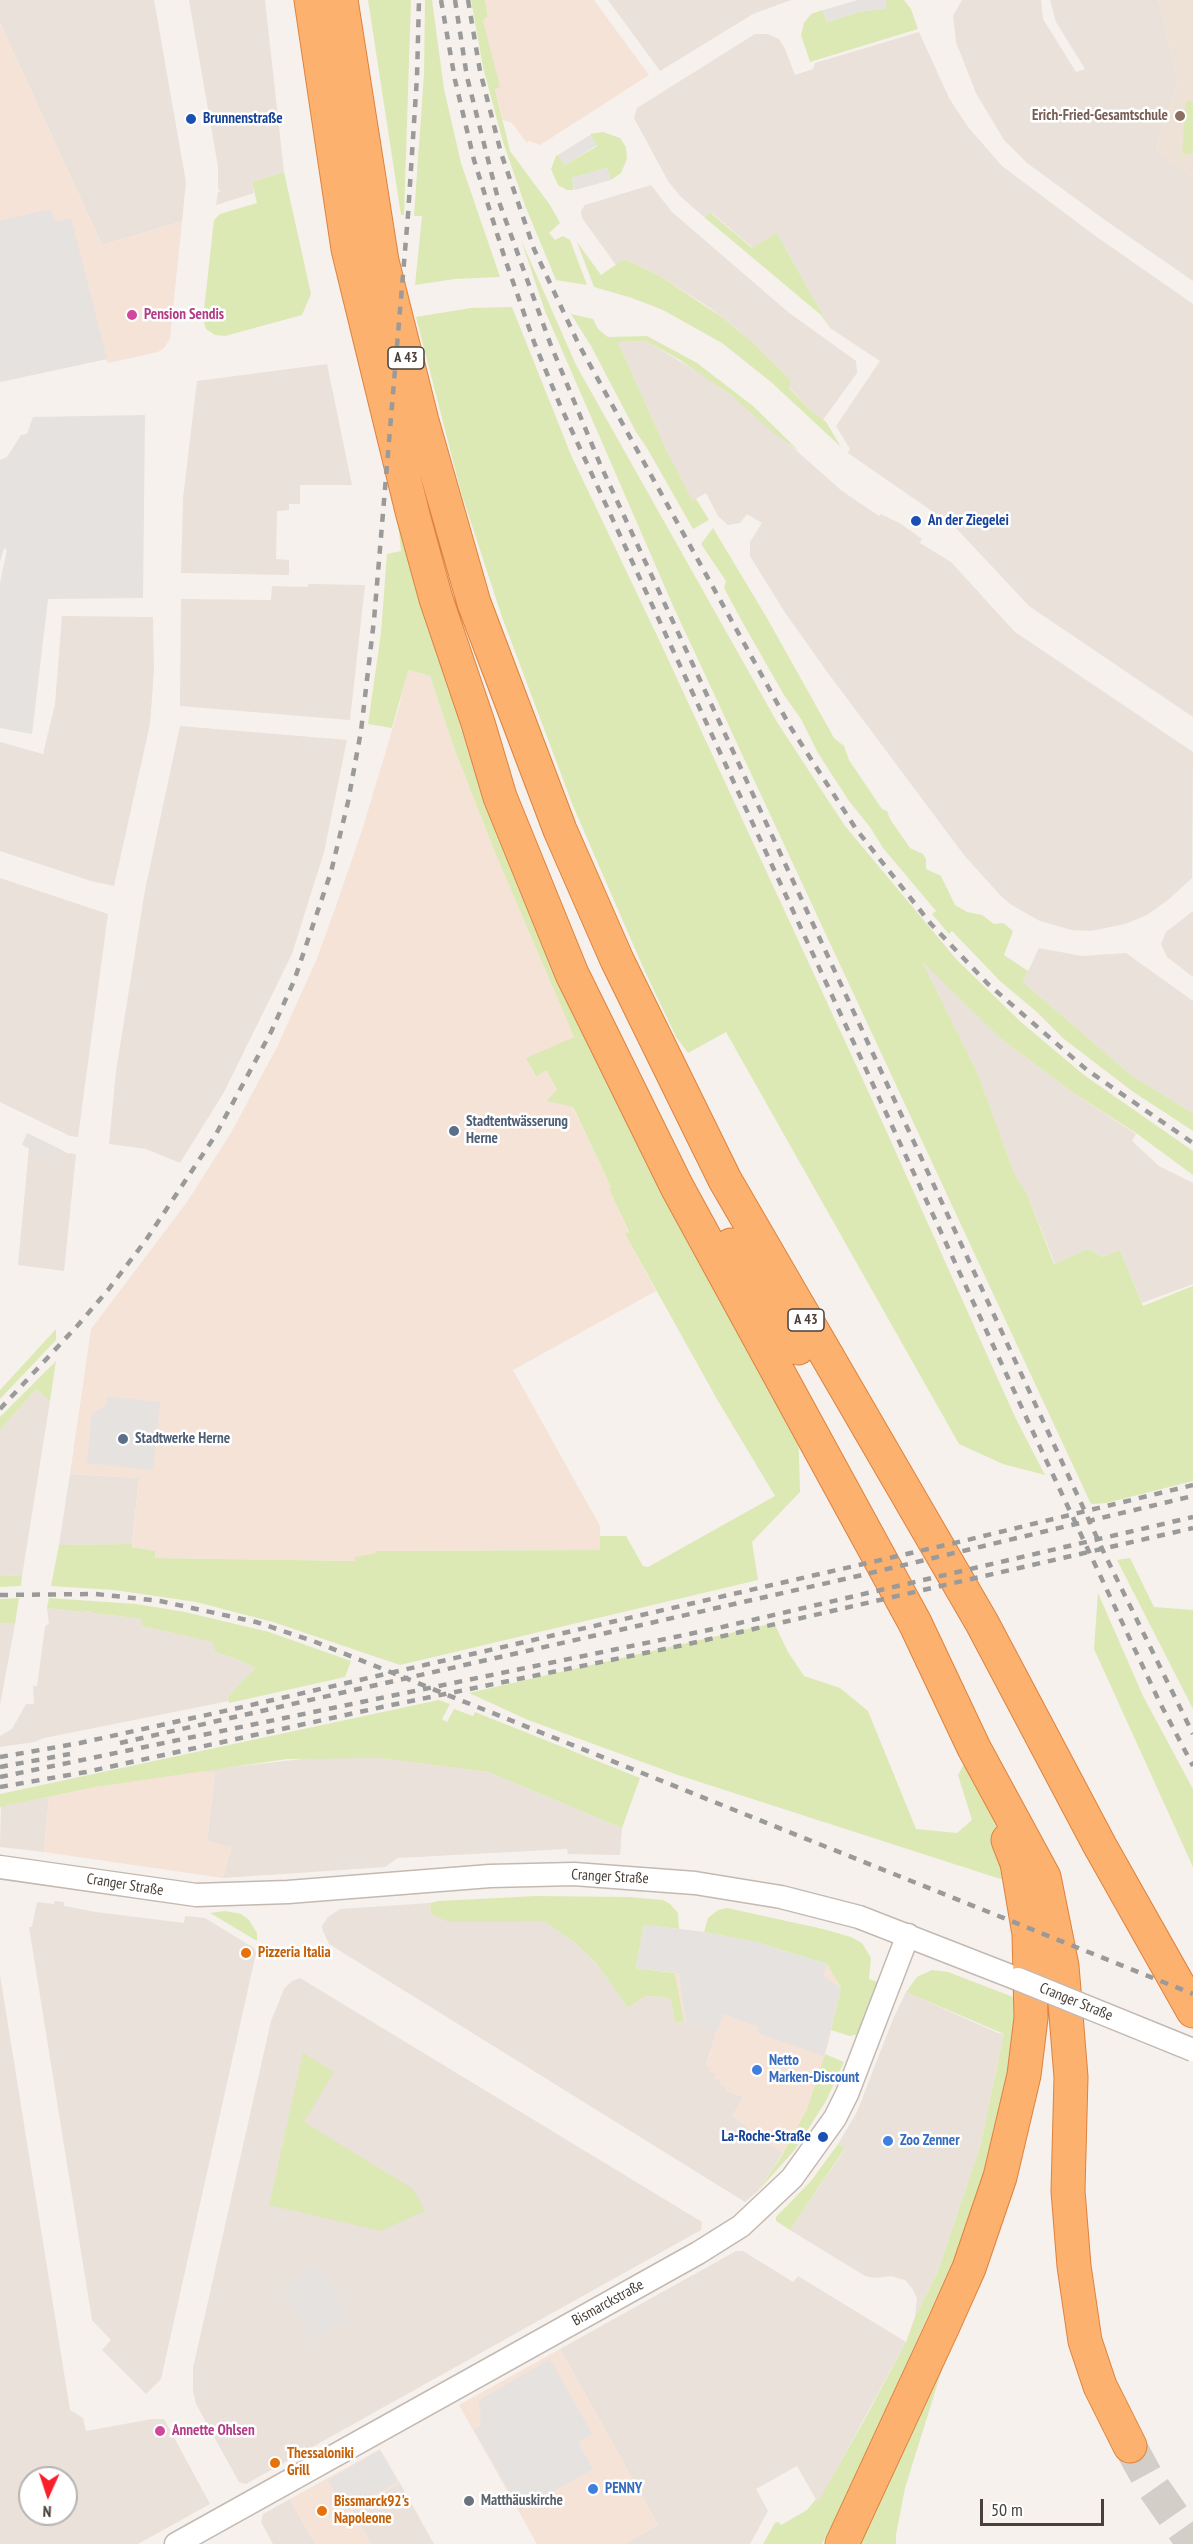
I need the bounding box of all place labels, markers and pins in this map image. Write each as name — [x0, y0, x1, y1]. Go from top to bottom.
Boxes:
place label: Erich-Fried-Gesamtschule — [1032, 107, 1168, 125]
marker: Erich-Fried-Gesamtschule — [1173, 109, 1187, 123]
place label: Brunnenstraße — [203, 110, 283, 128]
marker: Brunnenstraße — [184, 112, 198, 126]
place label: Pension Sendis — [144, 306, 224, 324]
marker: Pension Sendis — [125, 308, 139, 322]
place label: An der Ziegelei — [928, 512, 1009, 530]
marker: An der Ziegelei — [909, 514, 923, 528]
place label: Stadtentwässerung Herne — [466, 1113, 568, 1148]
marker: Stadtentwässerung Herne — [447, 1124, 461, 1138]
place label: Stadtwerke Herne — [135, 1430, 230, 1448]
marker: Stadtwerke Herne — [116, 1432, 130, 1446]
place label: Pizzeria Italia — [258, 1944, 331, 1962]
marker: Pizzeria Italia — [239, 1946, 253, 1960]
place label: Netto Marken-Discount — [769, 2052, 859, 2087]
marker: Netto Marken-Discount — [750, 2063, 764, 2077]
place label: La-Roche-Straße — [721, 2128, 811, 2146]
marker: La-Roche-Straße — [816, 2130, 830, 2144]
place label: Zoo Zenner — [900, 2132, 960, 2150]
marker: Zoo Zenner — [881, 2134, 895, 2148]
place label: Annette Ohlsen — [172, 2422, 255, 2440]
marker: Annette Ohlsen — [153, 2424, 167, 2438]
place label: Thessaloniki Grill — [287, 2445, 354, 2480]
marker: Thessaloniki Grill — [268, 2456, 282, 2470]
place label: PENNY — [605, 2480, 642, 2498]
marker: PENNY — [586, 2482, 600, 2496]
place label: Matthäuskirche — [481, 2492, 563, 2510]
place label: Bissmarck92's Napoleone — [334, 2493, 409, 2528]
marker: Matthäuskirche — [462, 2494, 476, 2508]
marker: Bissmarck92's Napoleone — [315, 2504, 329, 2518]

